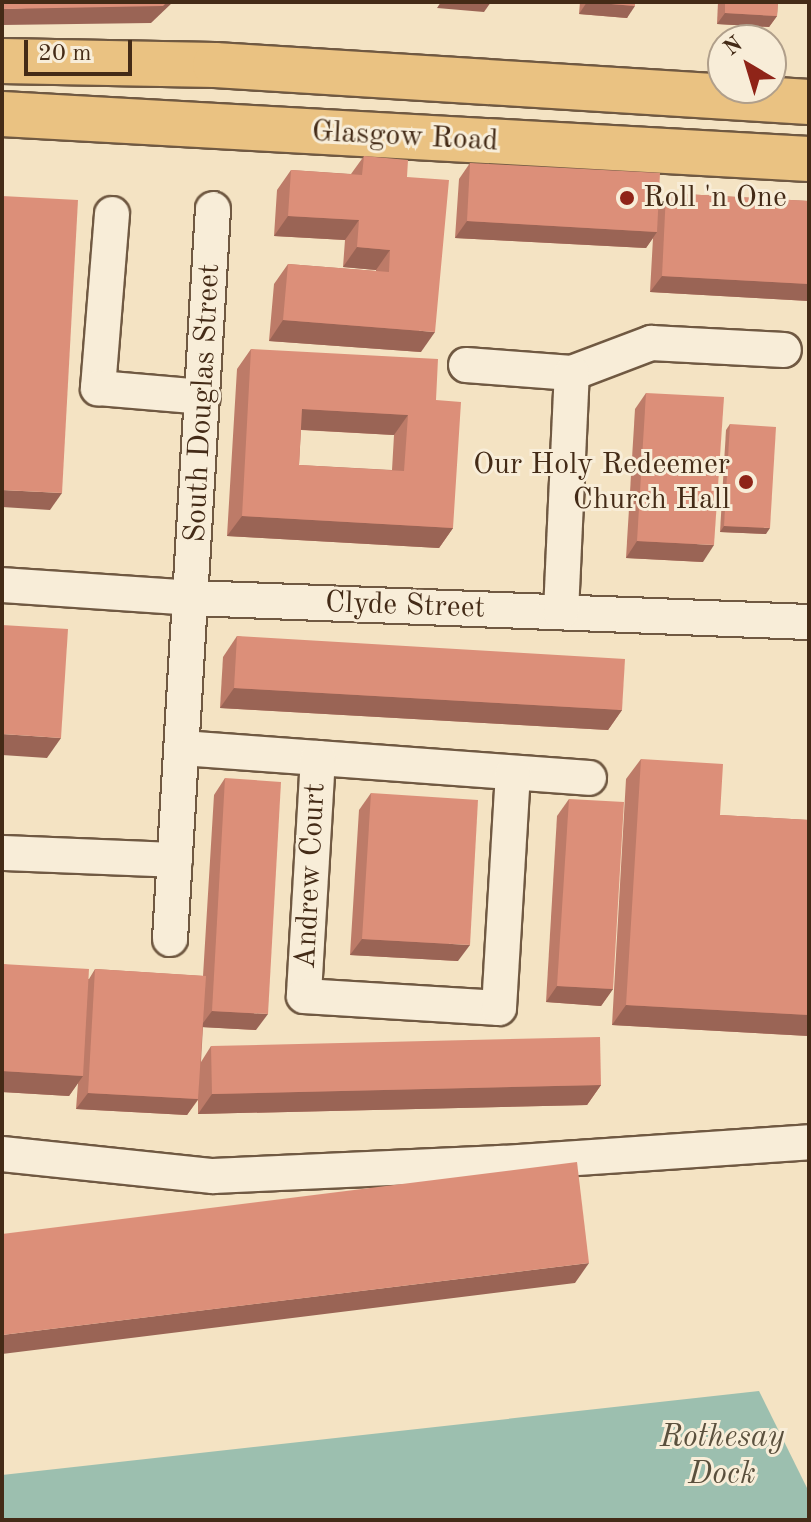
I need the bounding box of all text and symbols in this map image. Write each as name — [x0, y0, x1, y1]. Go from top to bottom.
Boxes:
scale bar — [28, 24, 136, 74]
north arrow — [707, 24, 787, 104]
text: N — [720, 33, 747, 61]
text: 20 m — [38, 42, 92, 66]
street label: Glasgow Road — [311, 114, 499, 160]
place label: Roll 'n One — [643, 180, 787, 216]
marker: Roll 'n One — [618, 189, 636, 207]
street label: South Douglas Street — [178, 263, 228, 543]
place label: Our Holy Redeemer Church Hall — [473, 447, 730, 518]
marker: Our Holy Redeemer Church Hall — [737, 473, 755, 491]
street label: Clyde Street — [324, 585, 486, 627]
street label: Andrew Court — [288, 782, 334, 970]
water label: Rothesay Dock — [660, 1420, 784, 1495]

